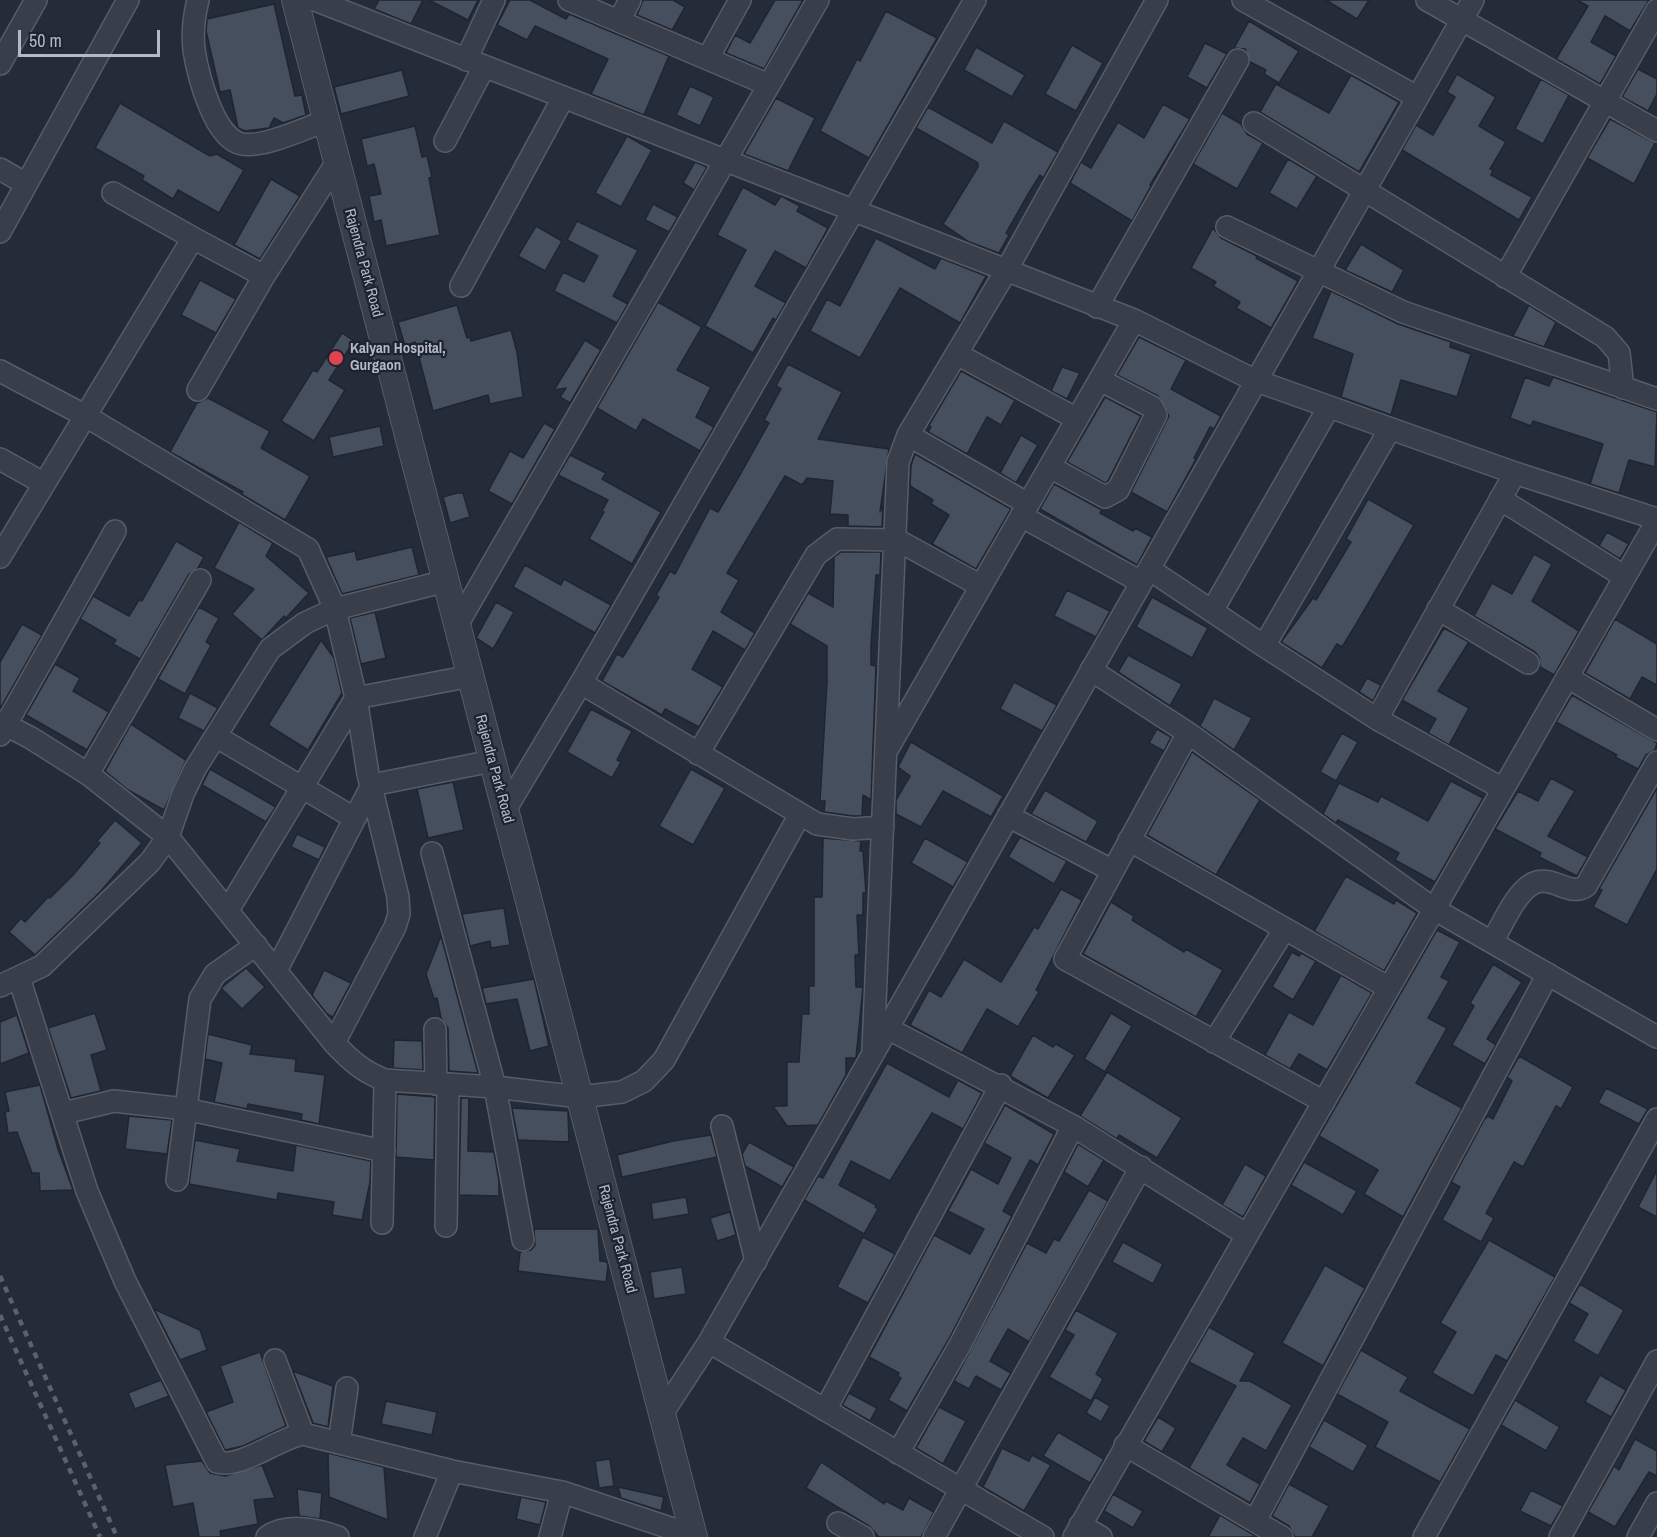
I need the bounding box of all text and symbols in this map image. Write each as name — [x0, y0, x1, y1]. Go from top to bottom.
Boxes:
scale bar — [21, 18, 164, 56]
text: 50 m — [29, 28, 62, 53]
street label: Rajendra Park Road — [340, 207, 386, 319]
place label: Kalyan Hospital, Gurgaon — [350, 340, 446, 375]
marker: Kalyan Hospital, Gurgaon — [327, 349, 345, 367]
street label: Rajendra Park Road — [471, 713, 517, 825]
street label: Rajendra Park Road — [594, 1183, 640, 1295]

